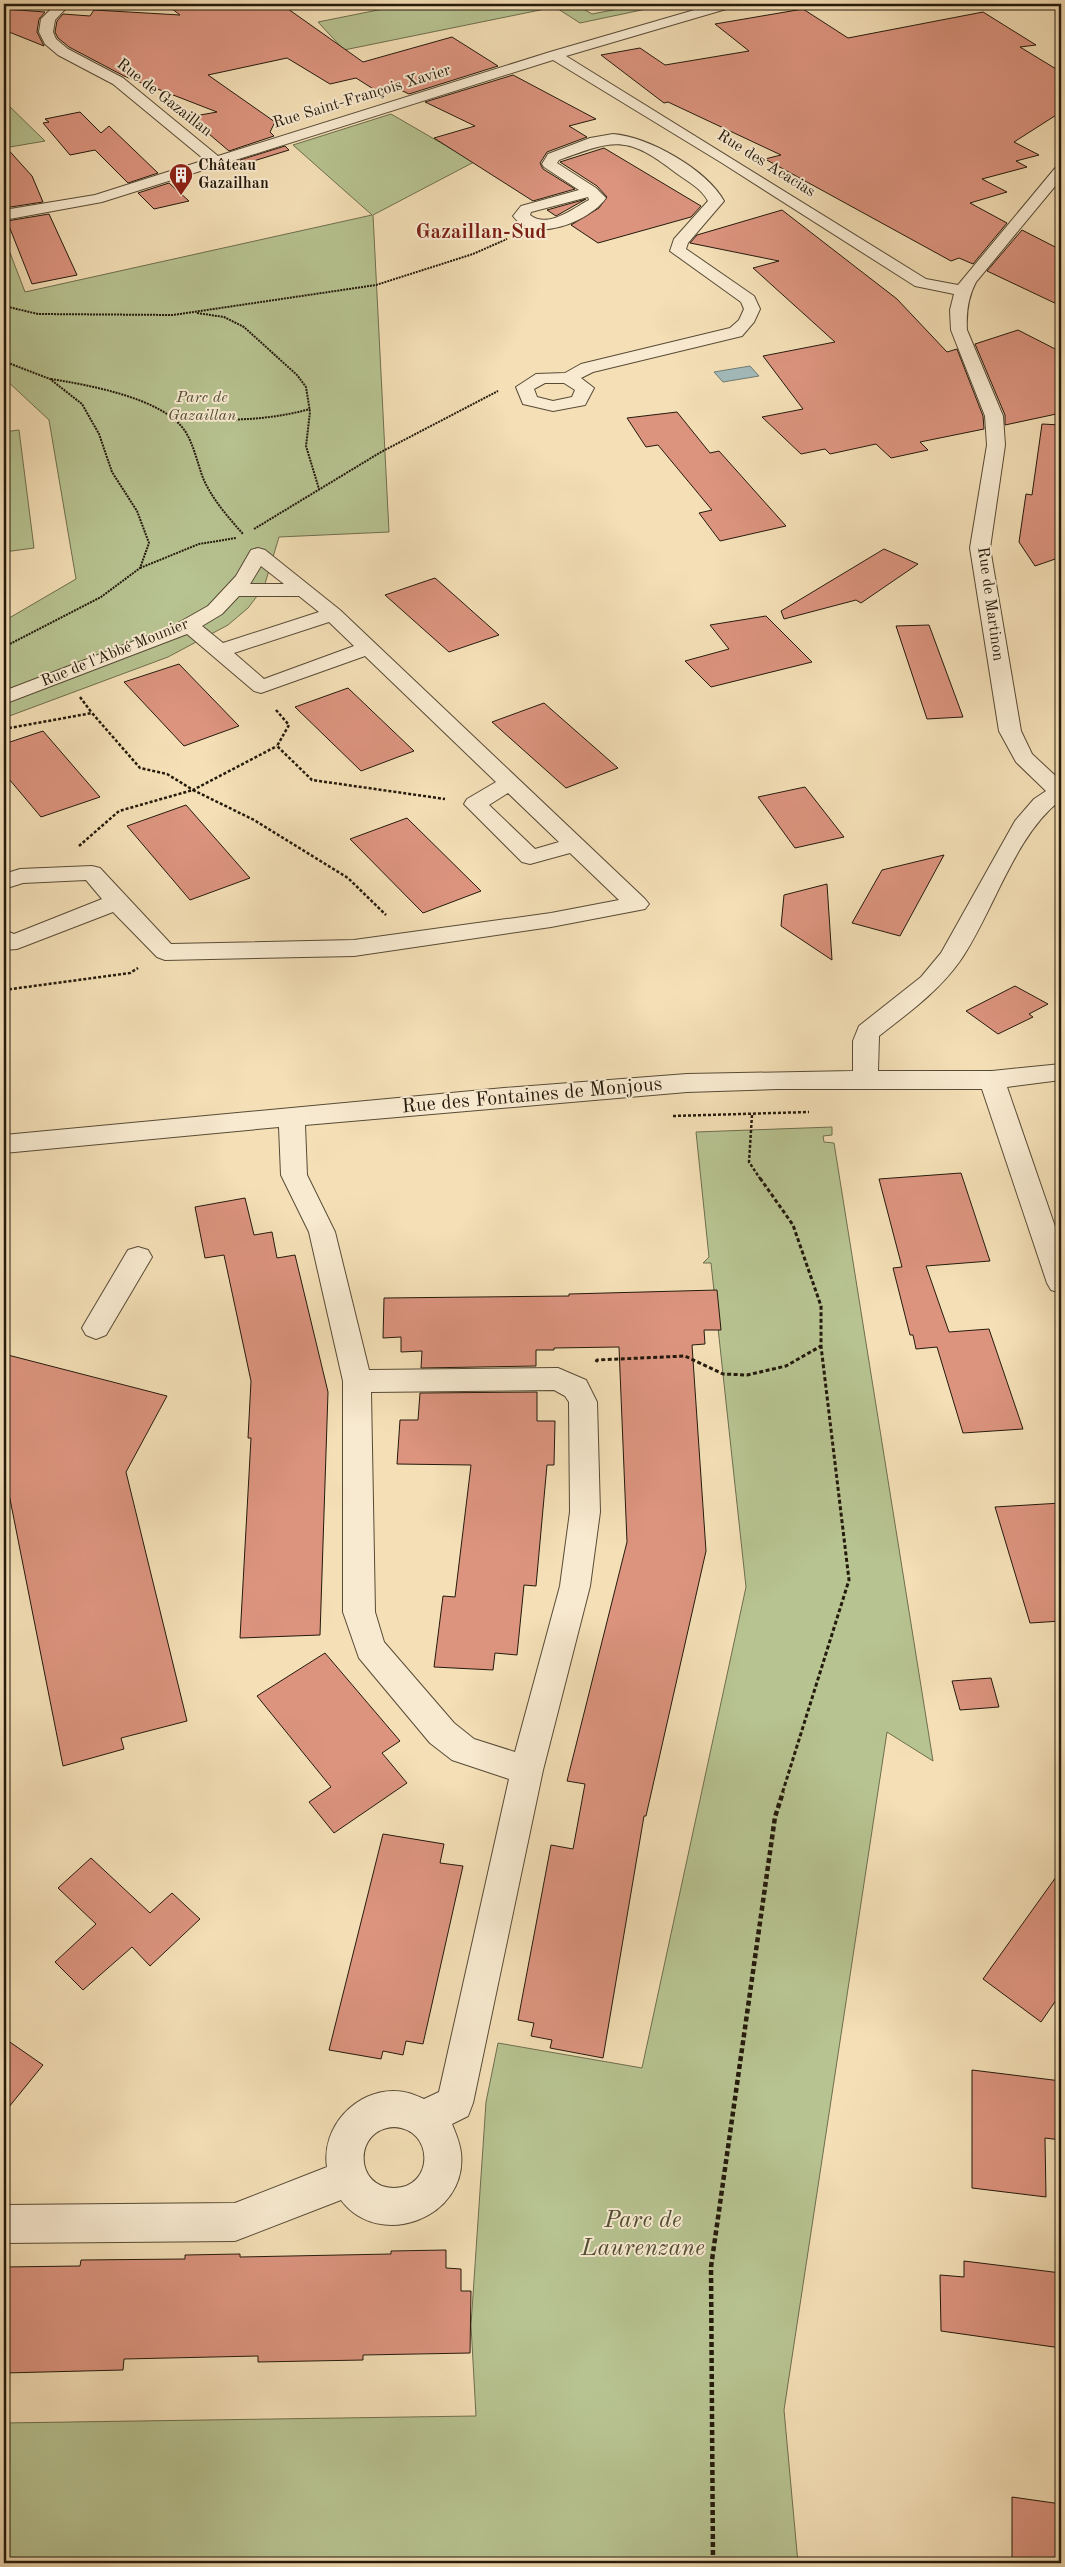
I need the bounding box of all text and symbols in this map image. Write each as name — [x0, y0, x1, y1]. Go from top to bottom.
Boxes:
street label: Rue de Gazaillan — [113, 56, 215, 140]
street label: Rue Saint-François Xavier — [271, 62, 453, 132]
street label: Rue des Acacias — [714, 127, 818, 201]
place label: Château Gazailhan — [198, 158, 269, 192]
building icon: Château Gazailhan — [168, 162, 194, 196]
district label: Gazaillan-Sud — [415, 222, 547, 243]
park label: Parc de Gazaillan — [168, 390, 236, 424]
street label: Rue de Martinon — [974, 546, 1006, 662]
street label: Rue de l'Abbé Mounier — [39, 616, 191, 690]
street label: Rue des Fontaines de Monjous — [401, 1075, 663, 1117]
park label: Parc de Laurenzane — [580, 2209, 705, 2261]

